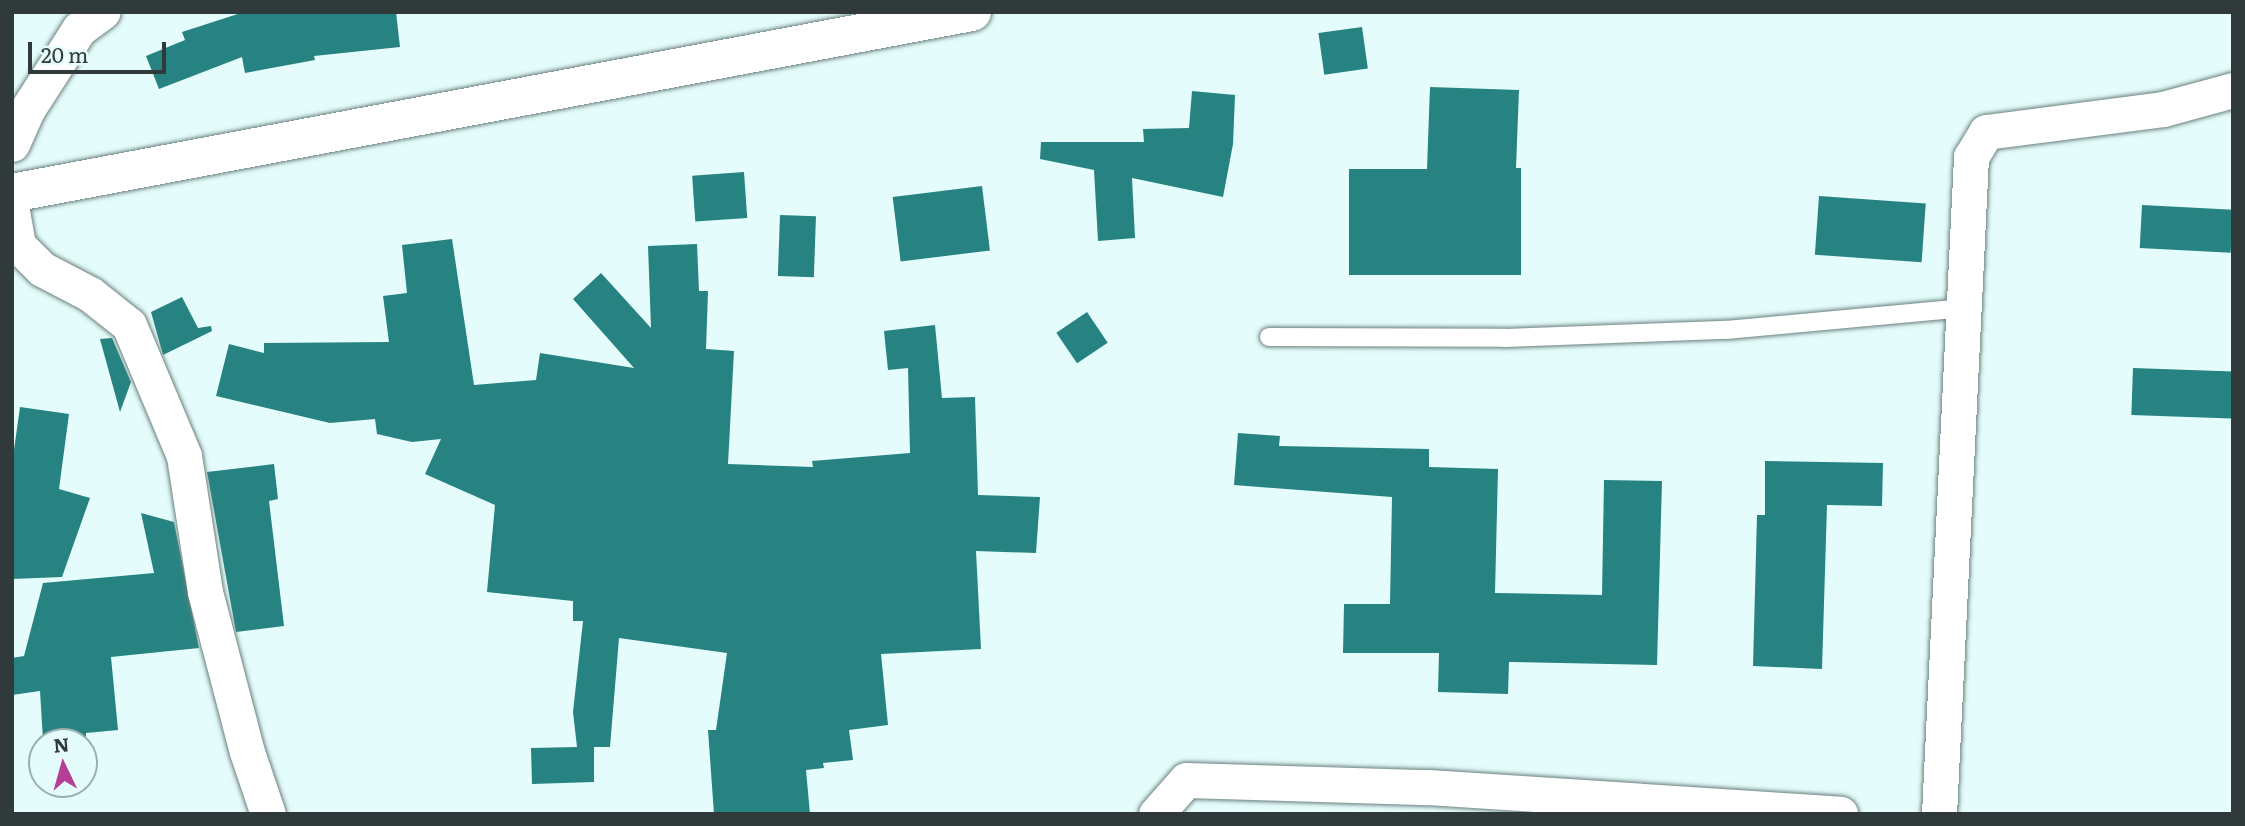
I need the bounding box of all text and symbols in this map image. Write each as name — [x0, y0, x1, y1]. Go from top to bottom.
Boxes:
scale bar — [32, 28, 170, 72]
text: 20 m — [41, 38, 88, 69]
north arrow — [28, 728, 98, 798]
text: N — [52, 729, 71, 759]

